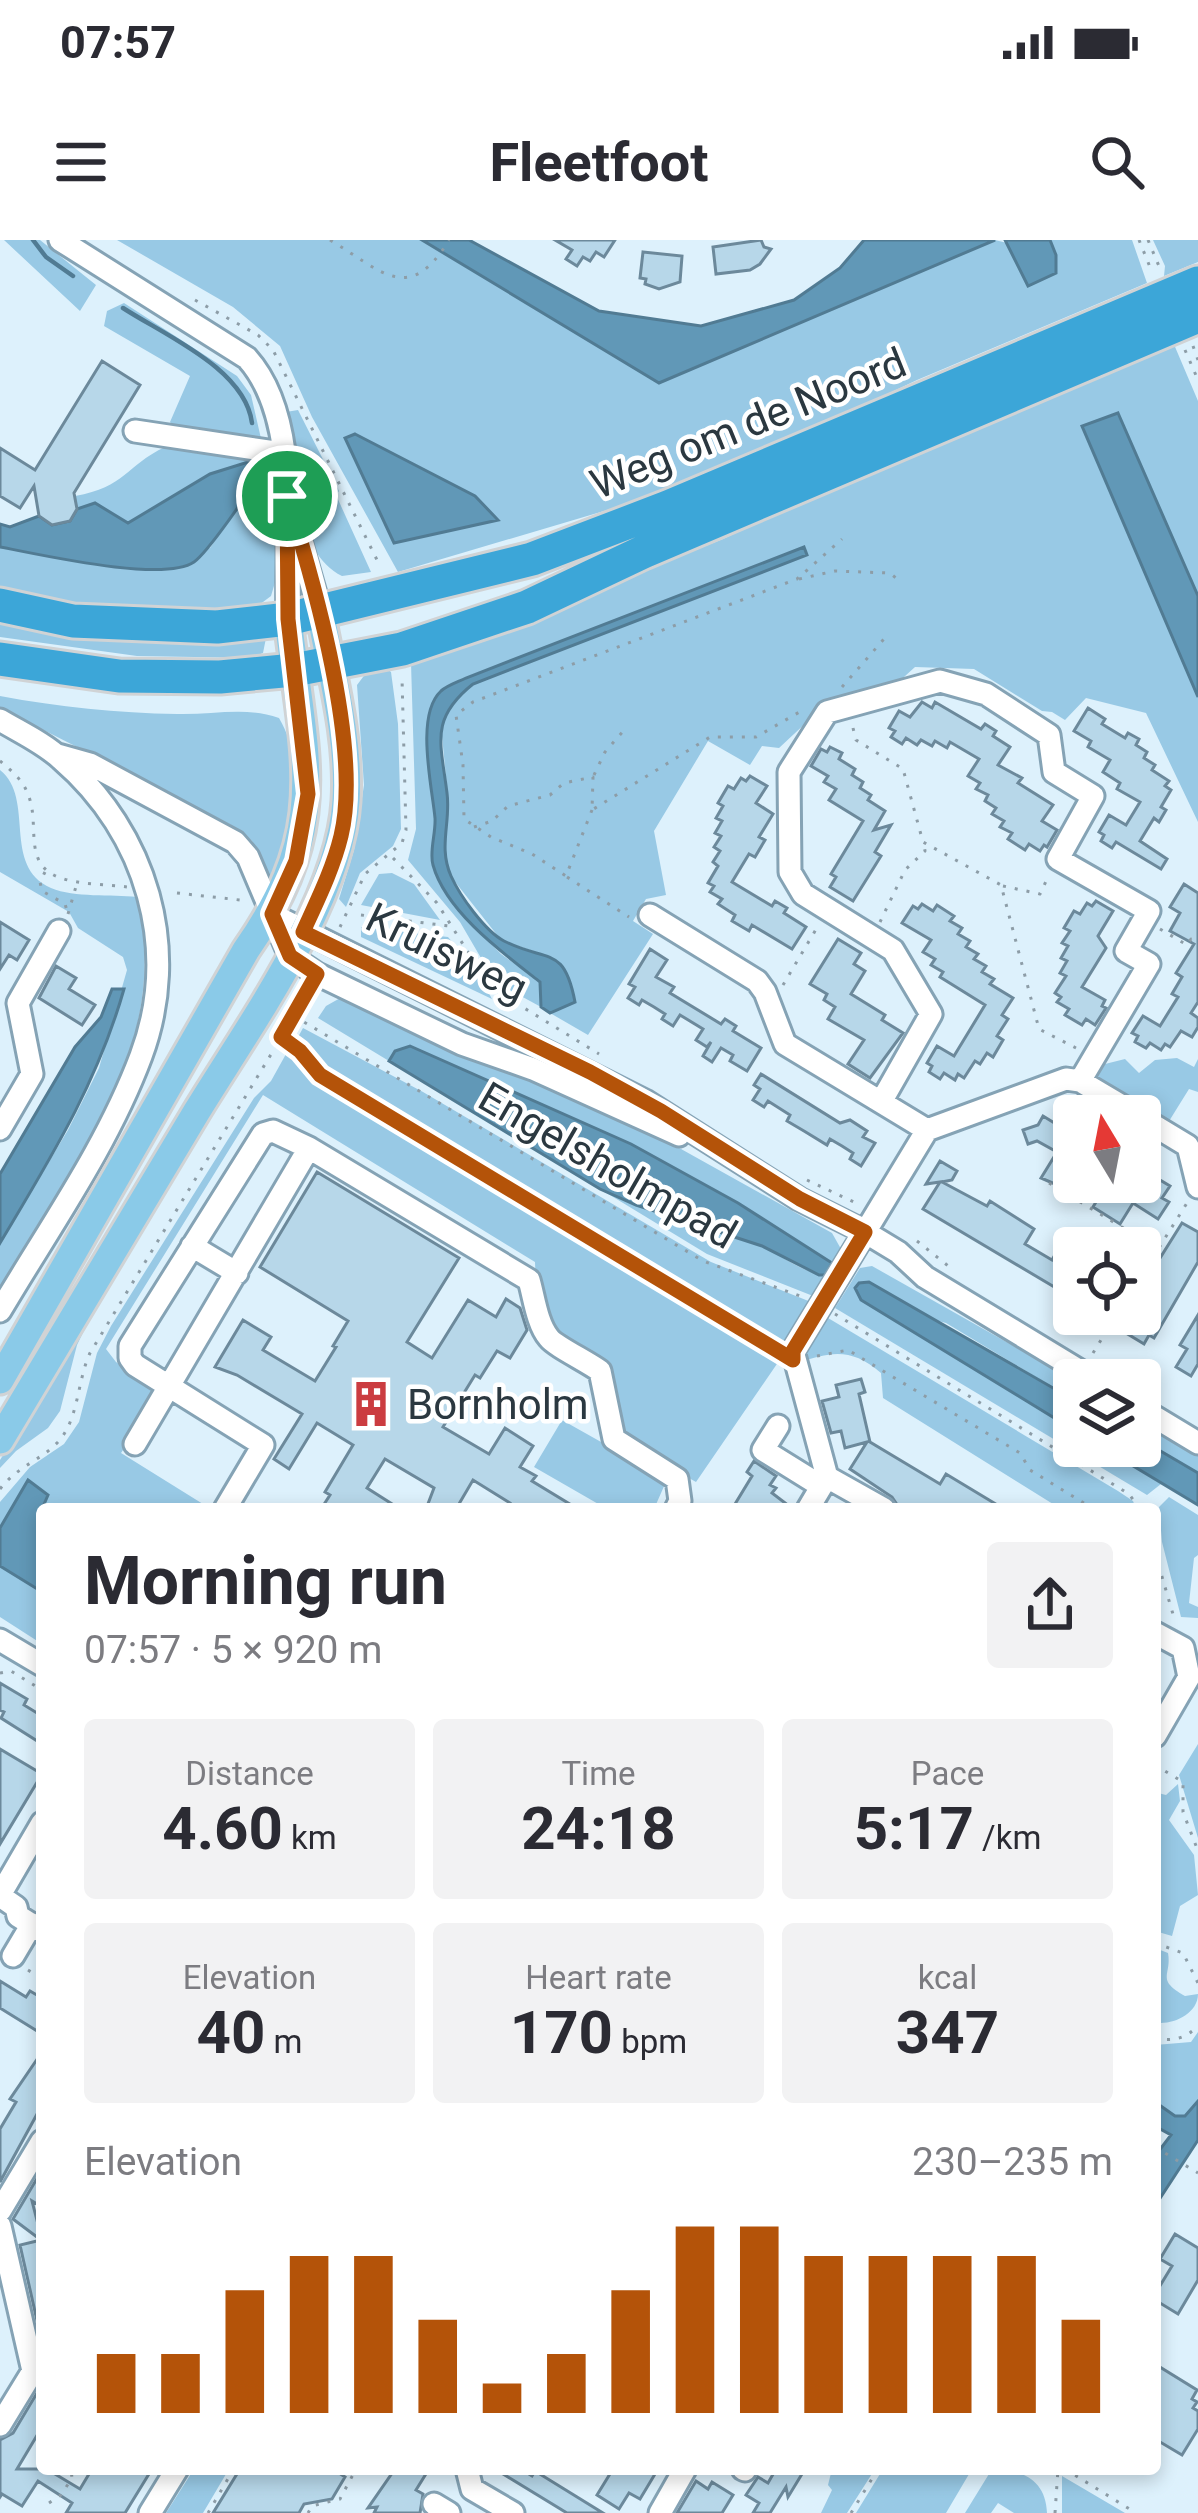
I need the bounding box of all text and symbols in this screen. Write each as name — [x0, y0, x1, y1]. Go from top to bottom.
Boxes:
text: 07:57 — [60, 16, 176, 69]
icon: menu — [48, 129, 114, 195]
icon: search — [1084, 129, 1150, 195]
text: Fleetfoot — [489, 131, 709, 194]
street label: Weg om de Noord — [583, 338, 913, 509]
pin — [236, 445, 338, 547]
icon: arrive — [254, 463, 320, 529]
street label: Kruisweg — [358, 892, 535, 1012]
street label: Engelsholmpad — [470, 1072, 745, 1259]
north arrow — [1053, 1095, 1161, 1203]
map controls — [1053, 1095, 1161, 1467]
button: locate — [1053, 1227, 1161, 1335]
button: layers — [1053, 1359, 1161, 1467]
building icon: Bornholm — [346, 1379, 396, 1429]
place label: Bornholm — [407, 1380, 589, 1429]
button: share — [987, 1542, 1113, 1668]
text: Morning run — [84, 1543, 447, 1620]
text: 07:57 · 5 × 920 m — [84, 1627, 382, 1673]
text: Distance — [185, 1754, 314, 1793]
text: Time — [561, 1754, 636, 1793]
text: Pace — [911, 1754, 984, 1793]
text: 4.60 — [162, 1793, 283, 1864]
text: 24:18 — [521, 1793, 676, 1864]
text: 5:17 — [854, 1793, 974, 1864]
text: km — [283, 1818, 337, 1857]
text: /km — [974, 1818, 1041, 1857]
text: Elevation — [183, 1958, 316, 1997]
text: Heart rate — [525, 1958, 672, 1997]
text: kcal — [918, 1958, 977, 1997]
text: 40 — [197, 1997, 265, 2068]
text: 170 — [510, 1997, 613, 2068]
text: 347 — [896, 1997, 999, 2068]
text: m — [265, 2022, 302, 2061]
text: bpm — [613, 2022, 687, 2061]
text: Elevation — [84, 2139, 242, 2185]
text: 230–235 m — [912, 2139, 1113, 2185]

